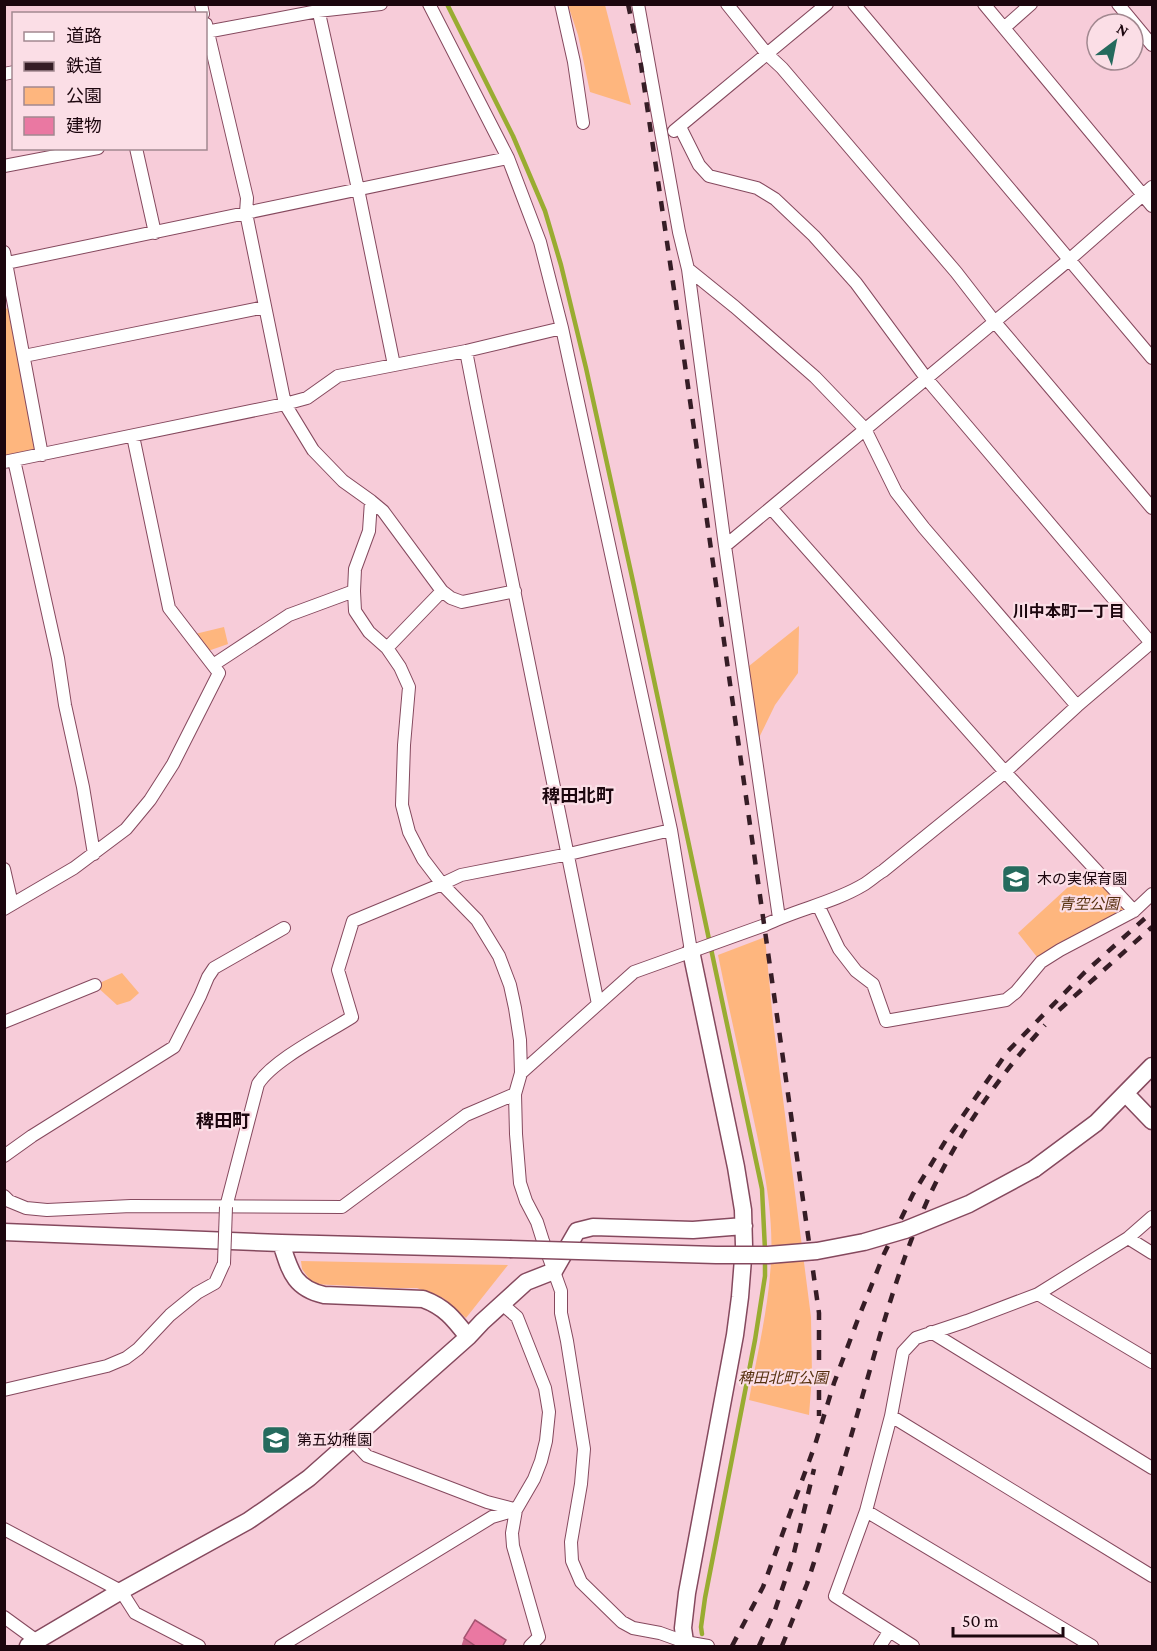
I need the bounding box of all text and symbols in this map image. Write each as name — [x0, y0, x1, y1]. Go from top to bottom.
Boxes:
legend — [12, 12, 207, 150]
north arrow — [1085, 12, 1145, 72]
text: N — [1114, 20, 1132, 40]
text: 道路 — [66, 26, 102, 46]
text: 鉄道 — [66, 56, 102, 76]
text: 公園 — [66, 86, 102, 106]
text: 建物 — [66, 116, 102, 136]
district label: 川中本町一丁目 — [1013, 603, 1125, 620]
district label: 稗田北町 — [542, 786, 614, 806]
school or university icon: 木の実保育園 — [1000, 863, 1032, 895]
place label: 木の実保育園 — [1037, 871, 1127, 887]
park label: 青空公園 — [1059, 896, 1121, 912]
district label: 稗田町 — [196, 1111, 250, 1131]
park label: 稗田北町公園 — [738, 1370, 830, 1386]
school or university icon: 第五幼稚園 — [260, 1424, 292, 1456]
place label: 第五幼稚園 — [297, 1432, 372, 1448]
scale bar — [953, 1600, 1062, 1638]
text: 50 m — [962, 1611, 999, 1631]

